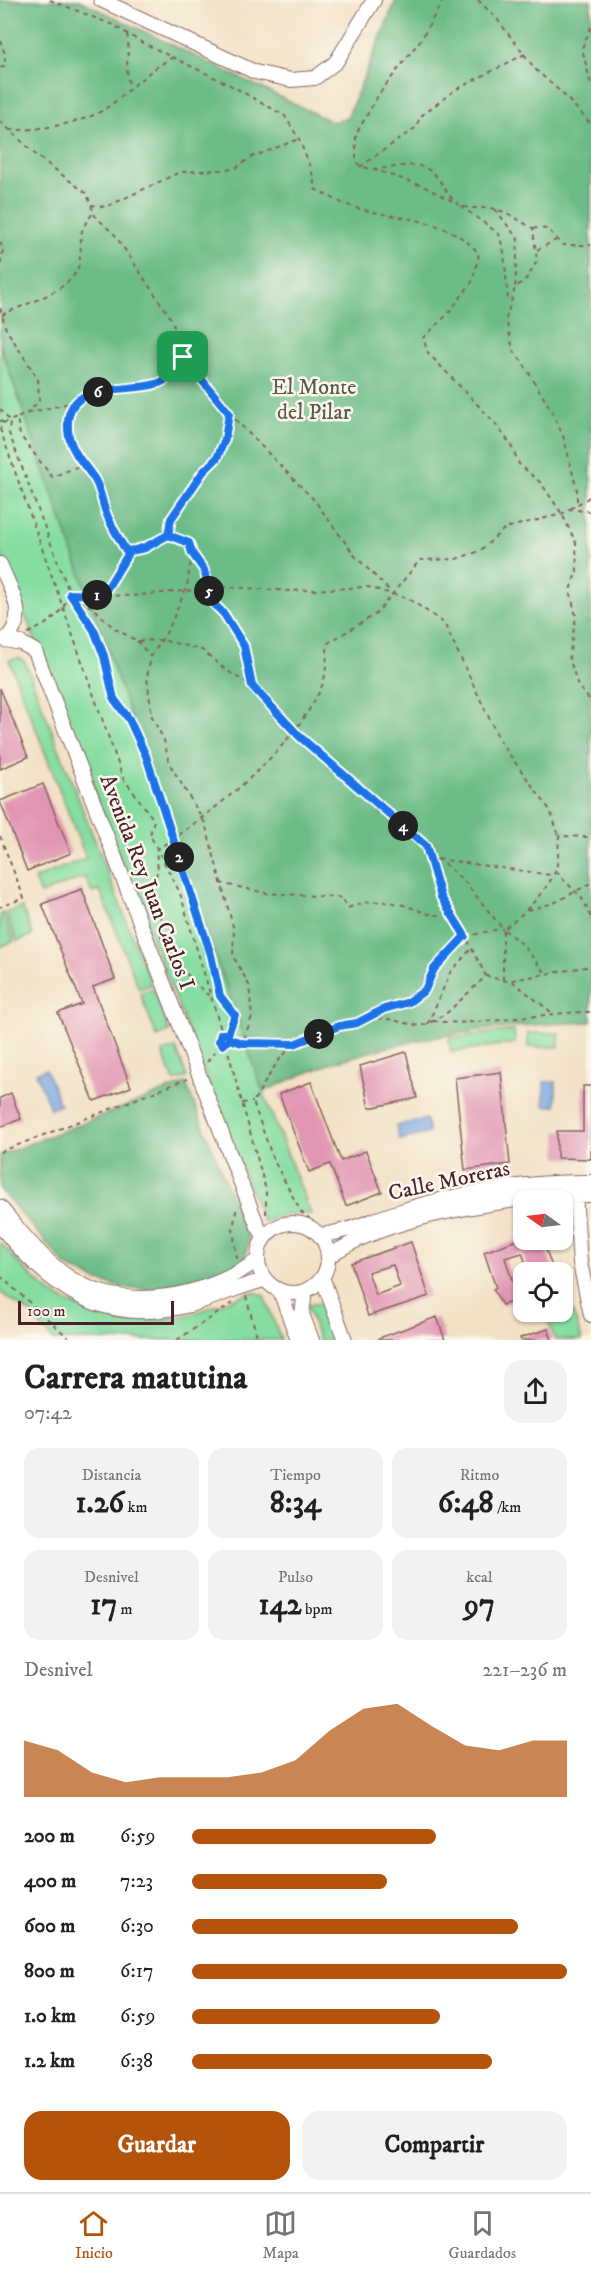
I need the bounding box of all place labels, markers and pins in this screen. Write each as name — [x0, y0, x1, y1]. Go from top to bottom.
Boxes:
pin — [157, 331, 208, 382]
pin: 6 — [83, 377, 113, 407]
pin: 5 — [194, 576, 224, 606]
pin: 1 — [82, 580, 112, 610]
pin: 4 — [388, 811, 418, 841]
pin: 2 — [164, 842, 194, 872]
pin: 3 — [304, 1019, 334, 1049]

